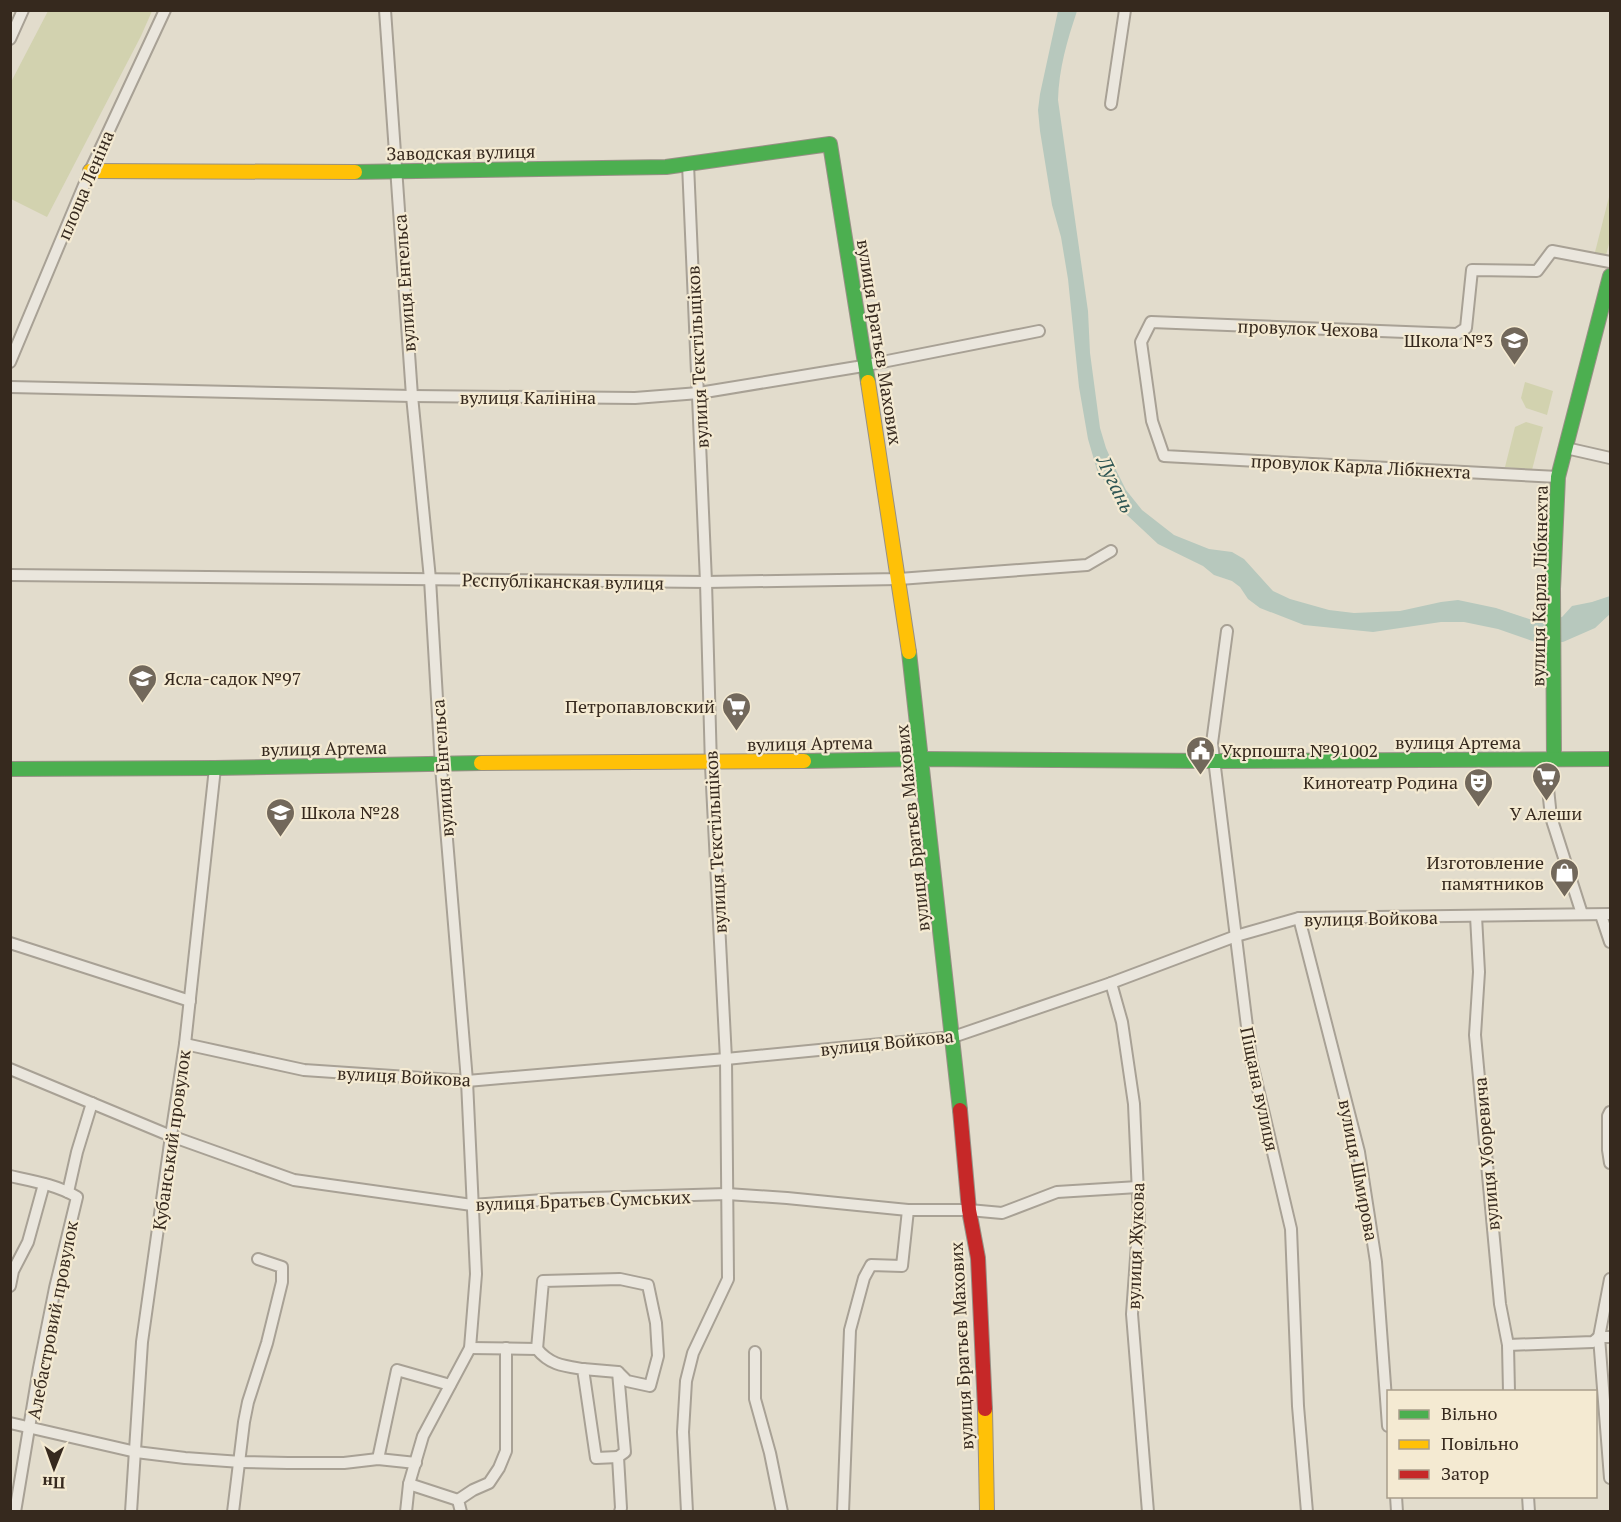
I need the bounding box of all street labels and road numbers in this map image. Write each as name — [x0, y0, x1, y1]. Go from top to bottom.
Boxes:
street label: площа Леніна — [51, 127, 119, 243]
street label: Заводская вулиця — [386, 139, 536, 165]
street label: вулиця Енгельса — [387, 213, 421, 353]
street label: вулиця Братьєв Махових — [852, 237, 908, 447]
street label: вулиця Тєкстільщіков — [680, 265, 714, 449]
street label: провулок Чехова — [1237, 314, 1379, 342]
street label: вулиця Калініна — [460, 385, 596, 409]
street label: провулок Карла Лібкнехта — [1250, 448, 1472, 484]
street label: вулиця Карла Лібкнехта — [1525, 485, 1553, 687]
street label: Рєспубліканская вулиця — [462, 567, 664, 595]
street label: вулиця Енгельса — [425, 698, 459, 838]
street label: вулиця Братьєв Махових — [889, 723, 935, 933]
street label: вулиця Артема — [747, 730, 873, 756]
street label: вулиця Артема — [1395, 730, 1521, 754]
street label: вулиця Артема — [261, 735, 387, 761]
street label: вулиця Тєкстільщіков — [698, 750, 732, 934]
street label: вулиця Войкова — [1304, 905, 1438, 931]
street label: вулиця Войкова — [819, 1023, 955, 1061]
street label: Піщана вулиця — [1235, 1025, 1285, 1153]
street label: Кубанський провулок — [146, 1048, 196, 1232]
street label: вулиця Войкова — [336, 1061, 472, 1091]
street label: вулиця Уборевича — [1467, 1076, 1505, 1232]
street label: вулиця Шмирова — [1334, 1097, 1384, 1243]
street label: вулиця Жукова — [1121, 1182, 1149, 1310]
street label: вулиця Братьєв Сумських — [475, 1184, 692, 1216]
street label: Алебастровий провулок — [21, 1218, 83, 1421]
street label: вулиця Братьєв Махових — [944, 1241, 978, 1450]

